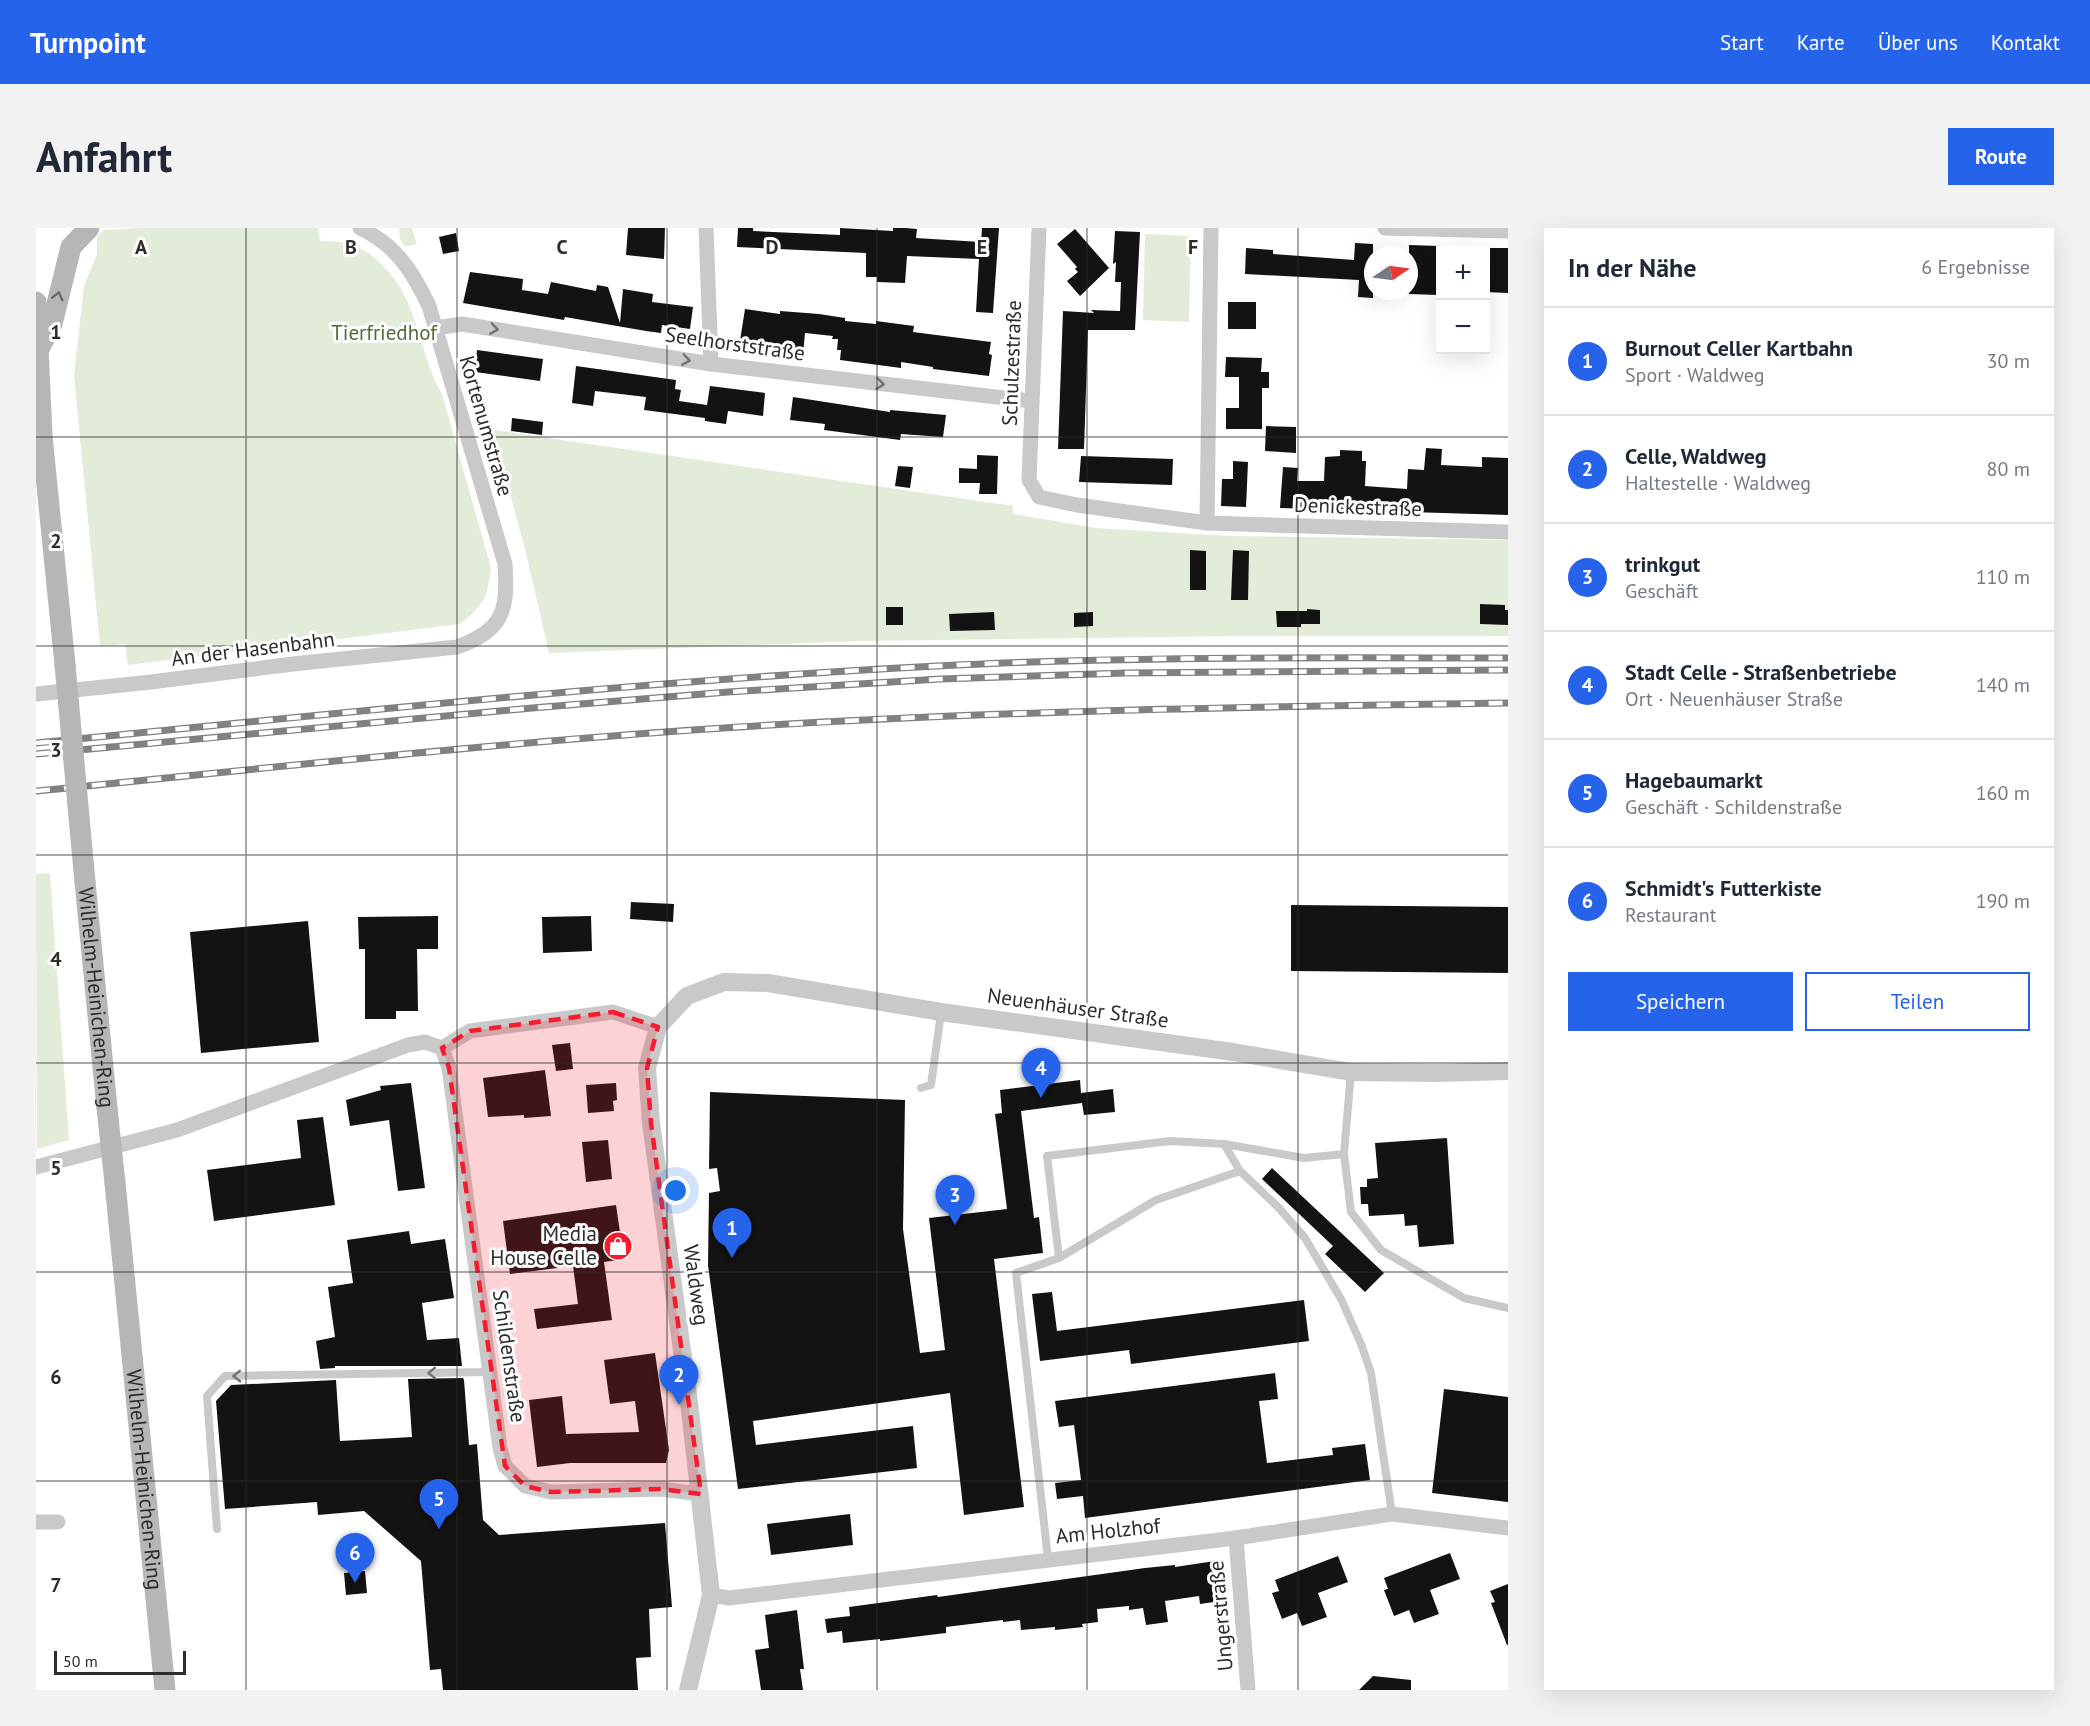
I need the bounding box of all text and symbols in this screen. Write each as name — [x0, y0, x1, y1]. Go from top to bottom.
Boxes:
text: Turnpoint — [30, 24, 146, 61]
text: Start — [1720, 29, 1764, 56]
text: Karte — [1797, 29, 1845, 56]
text: Über uns — [1878, 29, 1958, 56]
text: Kontakt — [1991, 29, 2060, 56]
button: Route — [1948, 128, 2054, 185]
text: Anfahrt — [36, 129, 172, 184]
text: A — [135, 234, 148, 260]
text: B — [345, 234, 357, 260]
text: C — [556, 234, 568, 260]
text: D — [766, 234, 779, 260]
text: E — [977, 234, 987, 260]
text: F — [1188, 234, 1198, 260]
north arrow — [1364, 246, 1418, 300]
map controls — [1436, 246, 1490, 354]
button: + — [1436, 246, 1490, 300]
text: In der Nähe — [1568, 251, 1696, 284]
text: 6 Ergebnisse — [1921, 254, 2030, 280]
one-way arrow — [51, 291, 64, 301]
street label: Schulzestraße — [996, 300, 1027, 426]
button: − — [1436, 300, 1490, 354]
text: 1 — [50, 319, 62, 345]
park label: Tierfriedhof — [331, 319, 438, 346]
street label: Seelhorststraße — [663, 320, 807, 367]
one-way arrow — [489, 323, 498, 335]
text: Burnout Celler Kartbahn — [1625, 334, 1853, 362]
text: 1 — [1582, 348, 1593, 374]
text: 30 m — [1987, 348, 2030, 374]
street label: Kortenumstraße — [454, 353, 519, 499]
one-way arrow — [681, 353, 691, 366]
text: Sport · Waldweg — [1625, 362, 1764, 388]
one-way arrow — [875, 377, 884, 389]
text: Celle, Waldweg — [1625, 442, 1767, 470]
text: 2 — [1582, 456, 1593, 482]
text: 80 m — [1987, 456, 2030, 482]
text: Haltestelle · Waldweg — [1625, 470, 1811, 496]
street label: Denickestraße — [1294, 491, 1422, 522]
text: 2 — [50, 528, 62, 554]
text: trinkgut — [1625, 550, 1700, 578]
text: 3 — [1582, 564, 1593, 590]
text: 110 m — [1976, 564, 2030, 590]
text: Geschäft — [1625, 578, 1699, 604]
street label: An der Hasenbahn — [170, 625, 336, 672]
text: Stadt Celle - Straßenbetriebe — [1625, 658, 1897, 686]
text: 4 — [1582, 672, 1593, 698]
text: 140 m — [1976, 672, 2030, 698]
text: Ort · Neuenhäuser Straße — [1625, 686, 1843, 712]
text: 3 — [50, 737, 62, 763]
text: Hagebaumarkt — [1625, 766, 1763, 794]
text: 5 — [1582, 780, 1593, 806]
text: 160 m — [1976, 780, 2030, 806]
text: Geschäft · Schildenstraße — [1625, 794, 1842, 820]
text: Schmidt's Futterkiste — [1625, 874, 1822, 902]
street label: Wilhelm-Heinichen-Ring — [73, 886, 121, 1109]
text: 6 — [1582, 888, 1593, 914]
text: 190 m — [1976, 888, 2030, 914]
text: Restaurant — [1625, 902, 1716, 928]
text: 4 — [50, 946, 62, 972]
button: Speichern — [1568, 972, 1793, 1031]
button: Teilen — [1805, 972, 2030, 1031]
street label: Neuenhäuser Straße — [986, 981, 1170, 1034]
pin: 4 — [1022, 1048, 1060, 1098]
text: 5 — [50, 1155, 62, 1181]
your location — [661, 1176, 690, 1205]
pin: 3 — [936, 1176, 974, 1225]
pin: 1 — [712, 1208, 752, 1258]
place label: Media House Celle — [490, 1220, 597, 1271]
shop icon: Media House Celle — [602, 1230, 634, 1262]
street label: Waldweg — [677, 1243, 716, 1327]
street label: Schildenstraße — [487, 1288, 532, 1424]
pin: 2 — [660, 1356, 698, 1405]
text: 6 — [50, 1364, 62, 1390]
one-way arrow — [427, 1367, 436, 1379]
street label: Wilhelm-Heinichen-Ring — [120, 1368, 169, 1591]
one-way arrow — [232, 1370, 241, 1382]
pin: 5 — [420, 1480, 458, 1529]
street label: Am Holzhof — [1054, 1511, 1163, 1549]
pin: 6 — [336, 1534, 374, 1583]
street label: Ungerstraße — [1202, 1560, 1239, 1672]
text: 7 — [50, 1572, 62, 1598]
scale bar — [54, 1648, 186, 1676]
text: 50 m — [63, 1651, 98, 1671]

